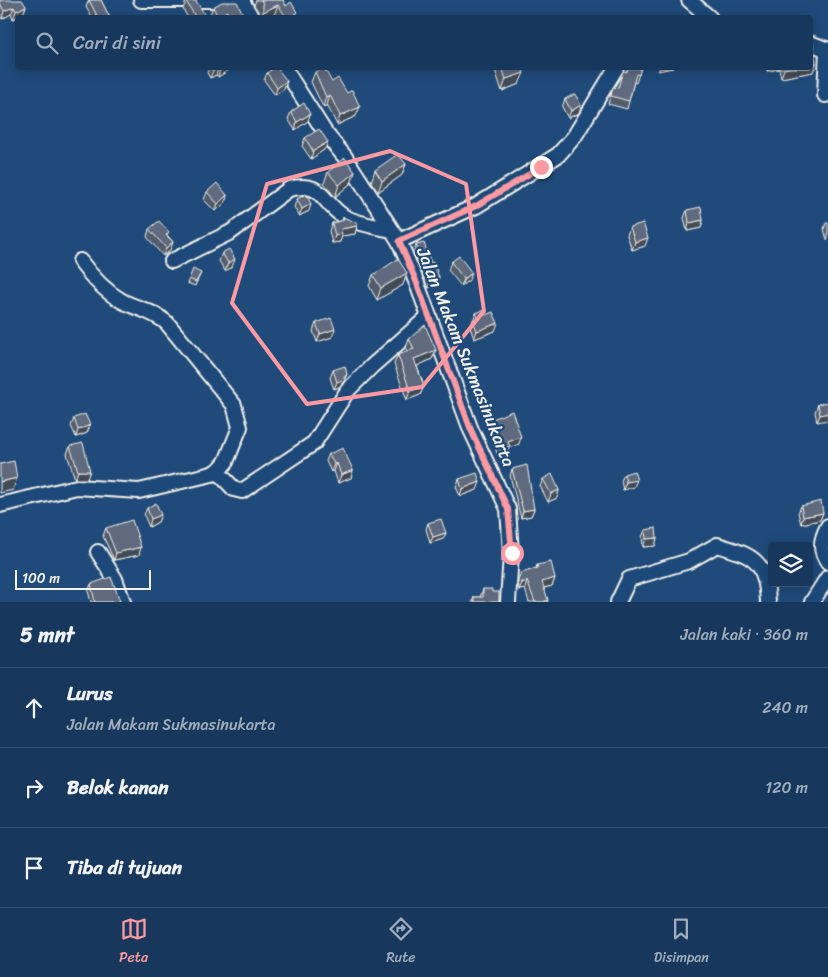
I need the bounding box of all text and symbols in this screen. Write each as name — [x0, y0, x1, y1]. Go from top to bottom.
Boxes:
search box — [15, 15, 813, 70]
text: Cari di sini — [73, 26, 161, 59]
icon: search — [33, 29, 61, 57]
route end — [530, 156, 553, 179]
street label: Jalan Makam Sukmasinukarta — [407, 241, 525, 472]
route start — [501, 542, 524, 565]
map controls — [768, 542, 813, 587]
button: layers — [768, 542, 813, 587]
text: 100 m — [22, 566, 60, 591]
scale bar — [15, 567, 151, 590]
text: 5 mnt — [20, 616, 74, 654]
text: Jalan kaki · 360 m — [681, 620, 808, 649]
text: Lurus — [67, 677, 113, 710]
text: 240 m — [762, 693, 808, 722]
icon: ahead — [20, 694, 48, 722]
text: Jalan Makam Sukmasinukarta — [67, 710, 276, 739]
text: Belok kanan — [67, 771, 169, 804]
text: 120 m — [765, 773, 808, 802]
icon: right — [20, 774, 48, 802]
text: Tiba di tujuan — [67, 851, 182, 884]
icon: arrive — [20, 854, 48, 882]
tab: Peta — [119, 915, 148, 970]
tab: Rute — [386, 915, 415, 970]
tab: Disimpan — [654, 915, 709, 970]

